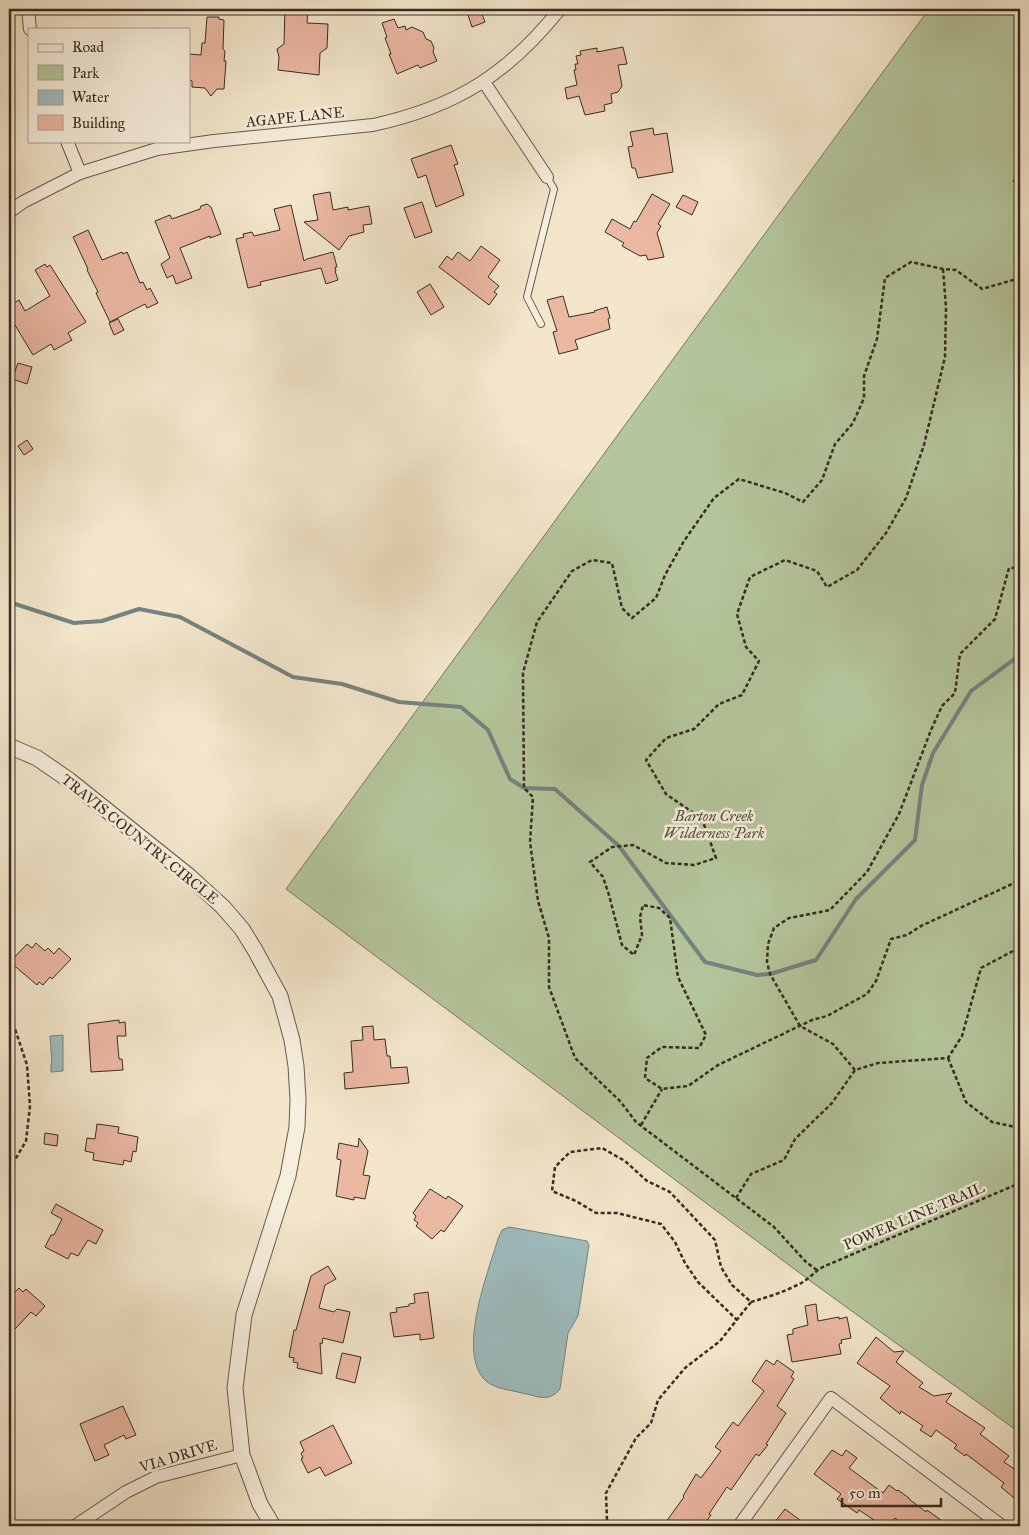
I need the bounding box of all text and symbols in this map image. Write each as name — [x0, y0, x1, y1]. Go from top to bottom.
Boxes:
legend — [28, 28, 190, 142]
text: Road — [72, 38, 104, 56]
text: Park — [72, 64, 99, 82]
text: Water — [72, 88, 109, 106]
street label: AGAPE LANE — [244, 103, 345, 131]
text: Building — [72, 114, 126, 132]
street label: TRAVIS COUNTRY CIRCLE — [58, 770, 222, 908]
park label: Barton Creek Wilderness Park — [664, 807, 765, 842]
street label: POWER LINE TRAIL — [841, 1178, 987, 1254]
street label: VIA DRIVE — [136, 1436, 219, 1477]
scale bar — [842, 1475, 940, 1507]
text: 50 m — [849, 1484, 881, 1502]

